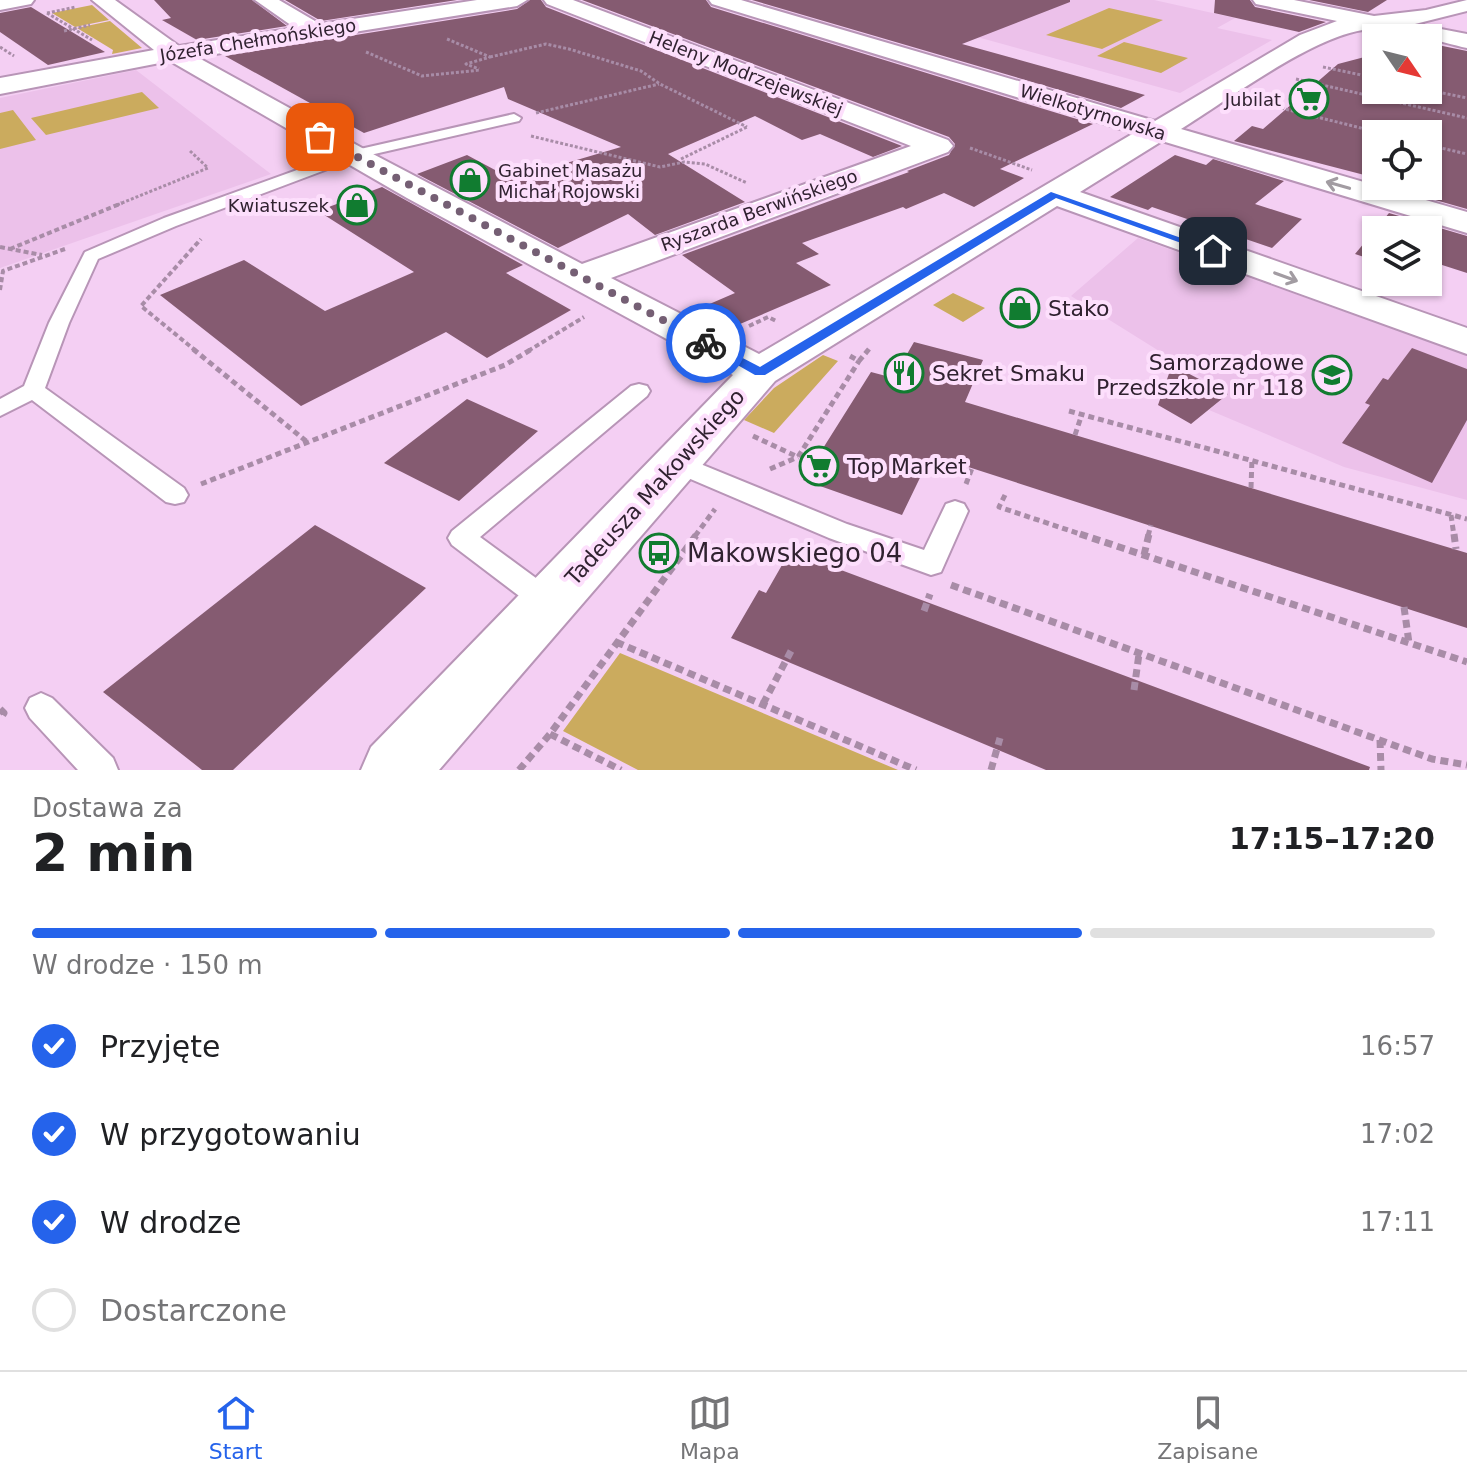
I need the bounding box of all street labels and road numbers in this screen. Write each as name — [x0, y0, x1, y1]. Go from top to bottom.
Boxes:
street label: Józefa Chełmońskiego — [157, 14, 358, 66]
street label: Heleny Modrzejewskiej — [646, 26, 846, 120]
street label: Wielkotyrnowska — [1017, 80, 1169, 144]
street label: Ryszarda Berwińskiego — [658, 165, 860, 255]
street label: Tadeusza Makowskiego — [560, 384, 750, 591]

